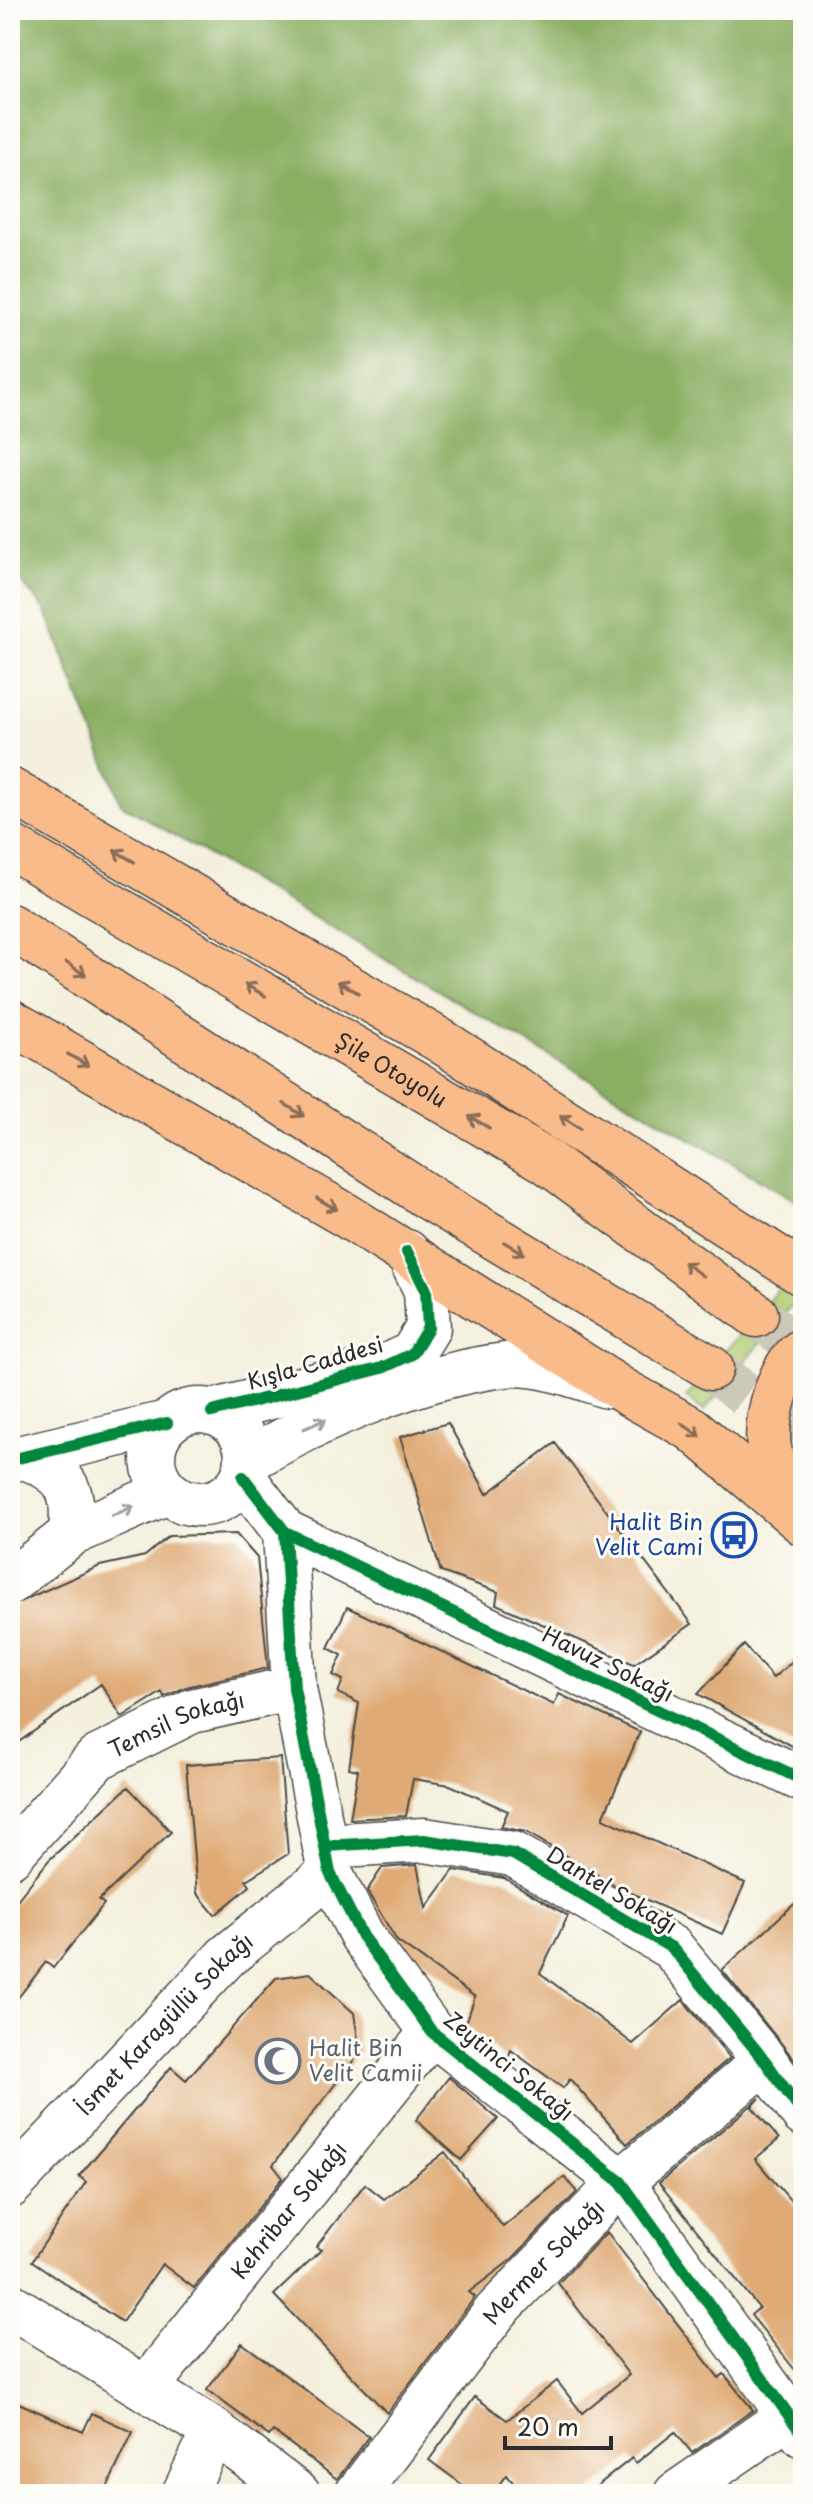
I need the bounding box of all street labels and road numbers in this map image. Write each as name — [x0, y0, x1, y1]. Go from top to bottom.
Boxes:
street label: Şile Otoyolu — [330, 1023, 454, 1115]
street label: Kışla Caddesi — [242, 1326, 387, 1397]
street label: Havuz Sokağı — [537, 1617, 680, 1709]
street label: Temsil Sokağı — [102, 1682, 247, 1765]
street label: Dantel Sokağı — [541, 1837, 684, 1941]
street label: İsmet Karagüllü Sokağı — [67, 1924, 259, 2122]
street label: Zeytinci Sokağı — [438, 2002, 582, 2128]
street label: Kehribar Sokağı — [222, 2133, 353, 2285]
street label: Mermer Sokağı — [474, 2191, 611, 2331]

